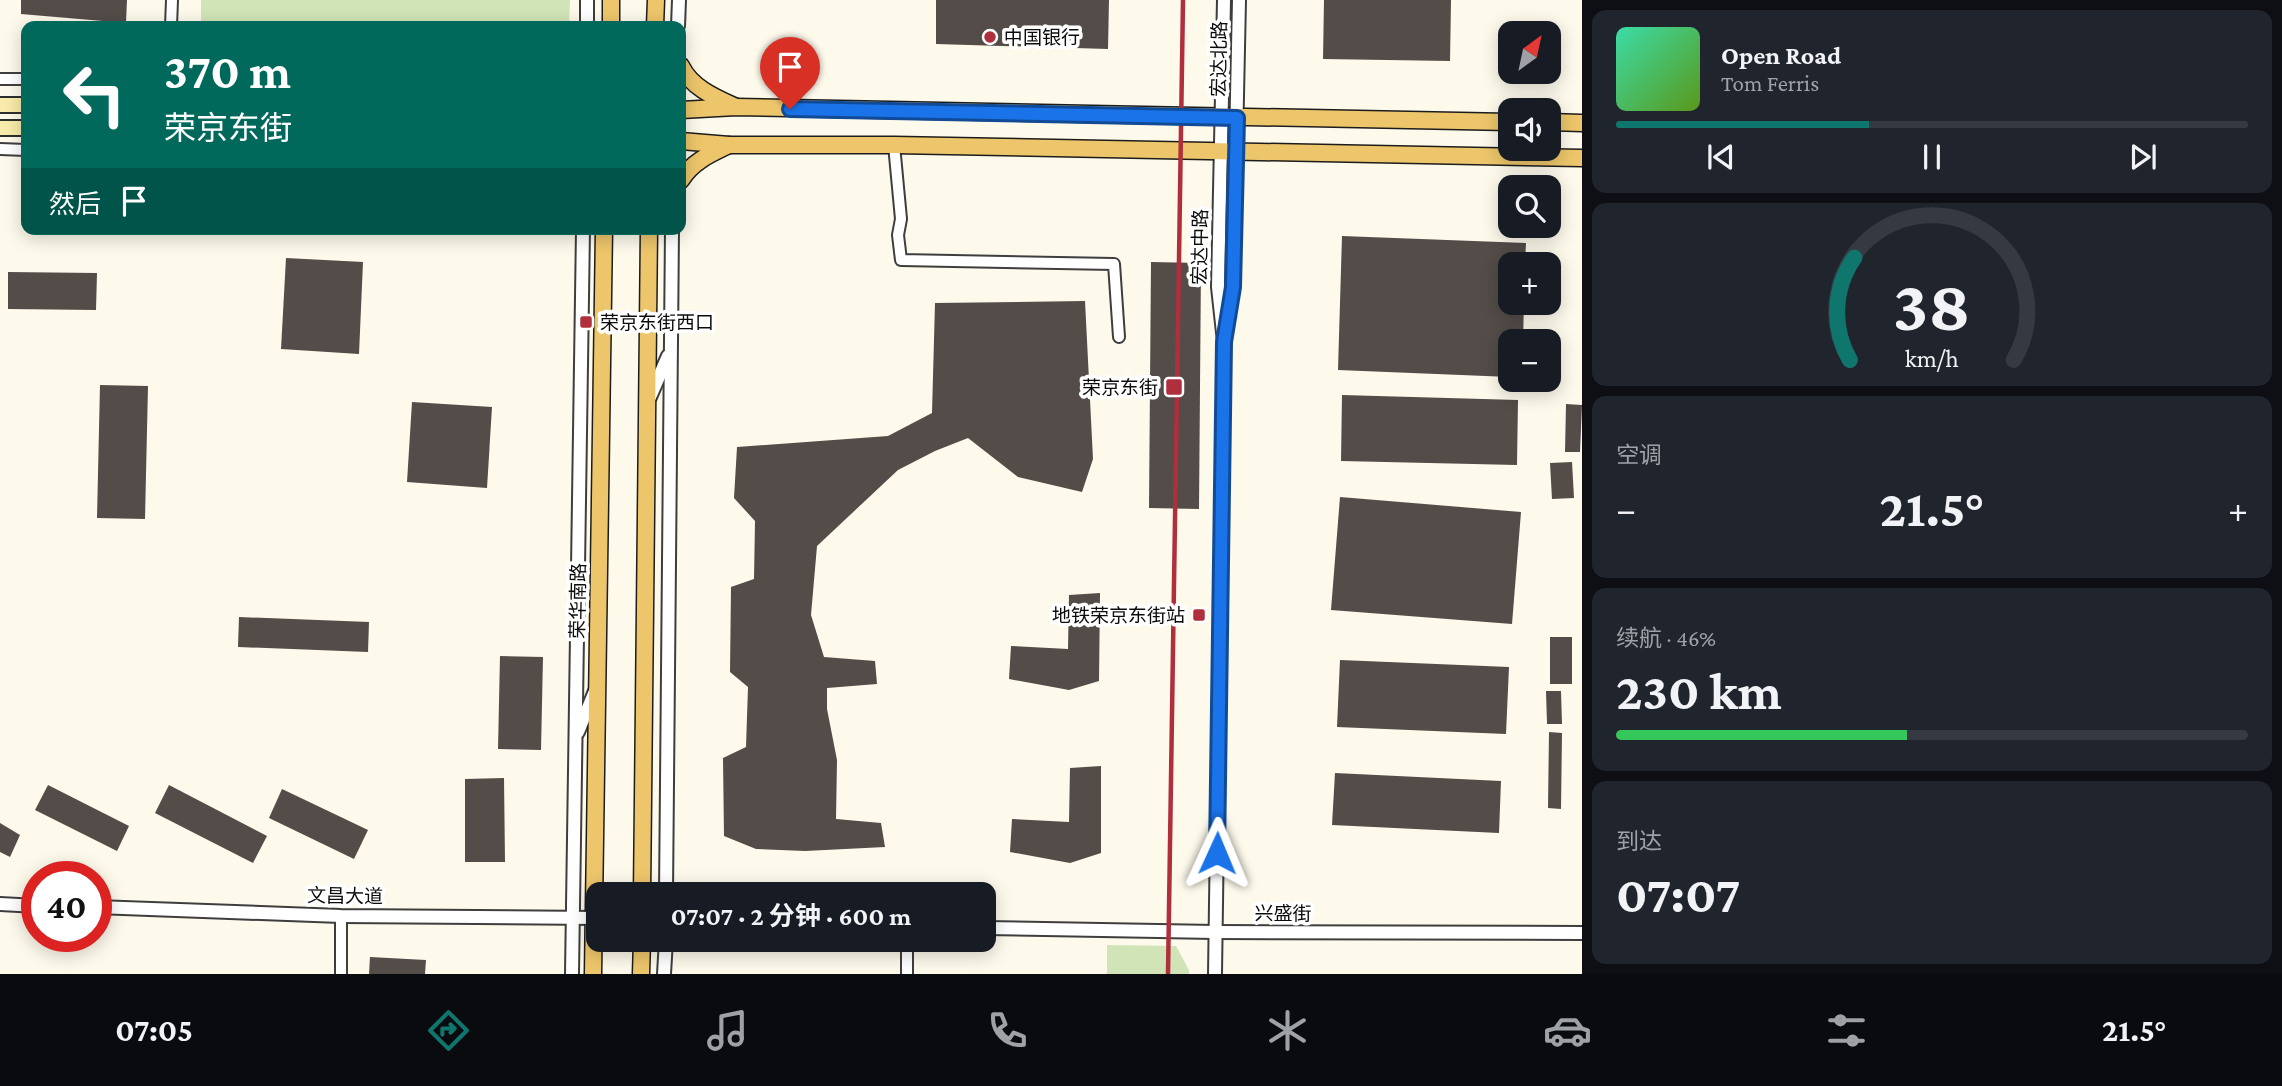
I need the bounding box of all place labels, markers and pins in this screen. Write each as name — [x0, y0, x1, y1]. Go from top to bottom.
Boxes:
place label: 中国银行 — [1004, 27, 1080, 48]
marker: 中国银行 — [982, 29, 998, 45]
pin — [760, 37, 820, 109]
place label: 荣京东街西口 — [600, 312, 714, 333]
marker: 荣京东街西口 — [578, 314, 594, 330]
place label: 荣京东街 — [1082, 377, 1158, 398]
marker: 荣京东街 — [1164, 377, 1184, 397]
place label: 地铁荣京东街站 — [1052, 605, 1185, 626]
marker: 地铁荣京东街站 — [1191, 607, 1207, 623]

